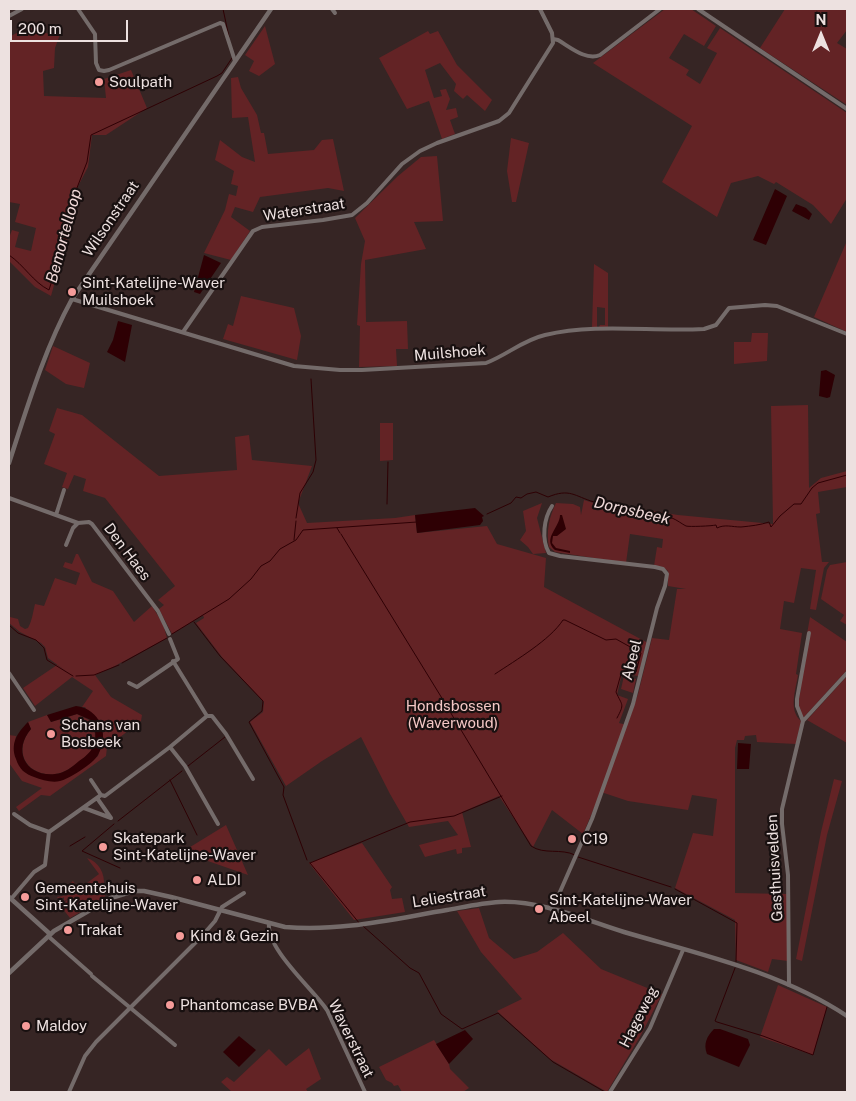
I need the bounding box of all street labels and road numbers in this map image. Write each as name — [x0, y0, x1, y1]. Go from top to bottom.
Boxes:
street label: Wilsonstraat — [79, 177, 143, 261]
street label: Waterstraat — [262, 195, 346, 225]
street label: Muilshoek — [413, 341, 487, 365]
street label: Den Haes — [100, 520, 154, 584]
street label: Abeel — [618, 638, 646, 682]
street label: Gasthuisvelden — [763, 814, 787, 922]
street label: Leliestraat — [411, 882, 487, 912]
street label: Hageweg — [616, 983, 662, 1051]
street label: Waverstraat — [324, 997, 378, 1081]

